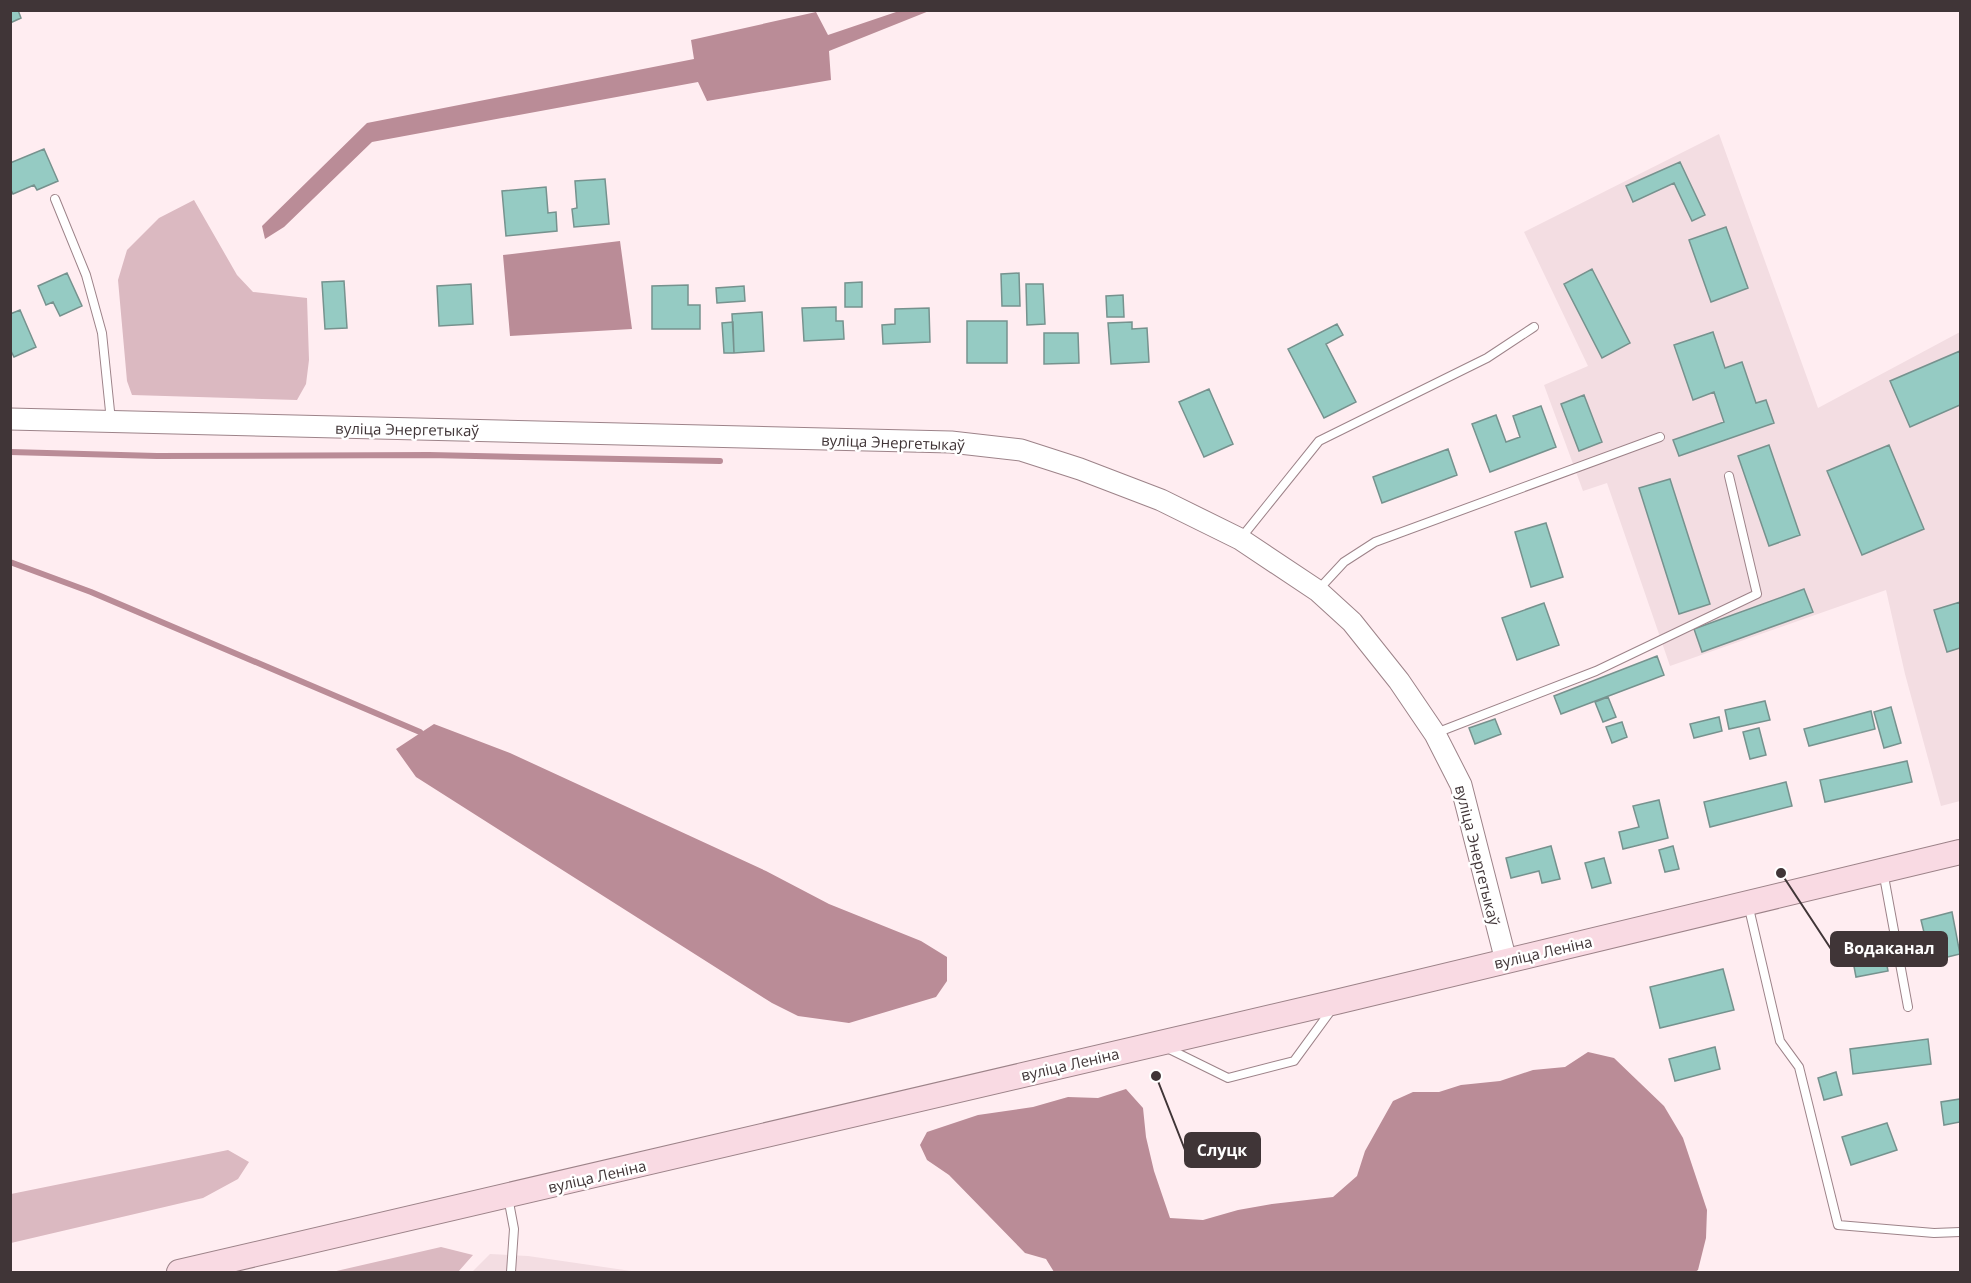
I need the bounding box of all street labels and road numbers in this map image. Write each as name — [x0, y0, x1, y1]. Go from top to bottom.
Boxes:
street label: вуліца Энергетыкаў — [335, 418, 480, 440]
street label: вуліца Энергетыкаў — [821, 429, 966, 455]
street label: вуліца Энергетыкаў — [1451, 783, 1505, 928]
street label: вуліца Леніна — [1492, 931, 1594, 973]
street label: вуліца Леніна — [1019, 1043, 1121, 1085]
street label: вуліца Леніна — [546, 1155, 648, 1197]

